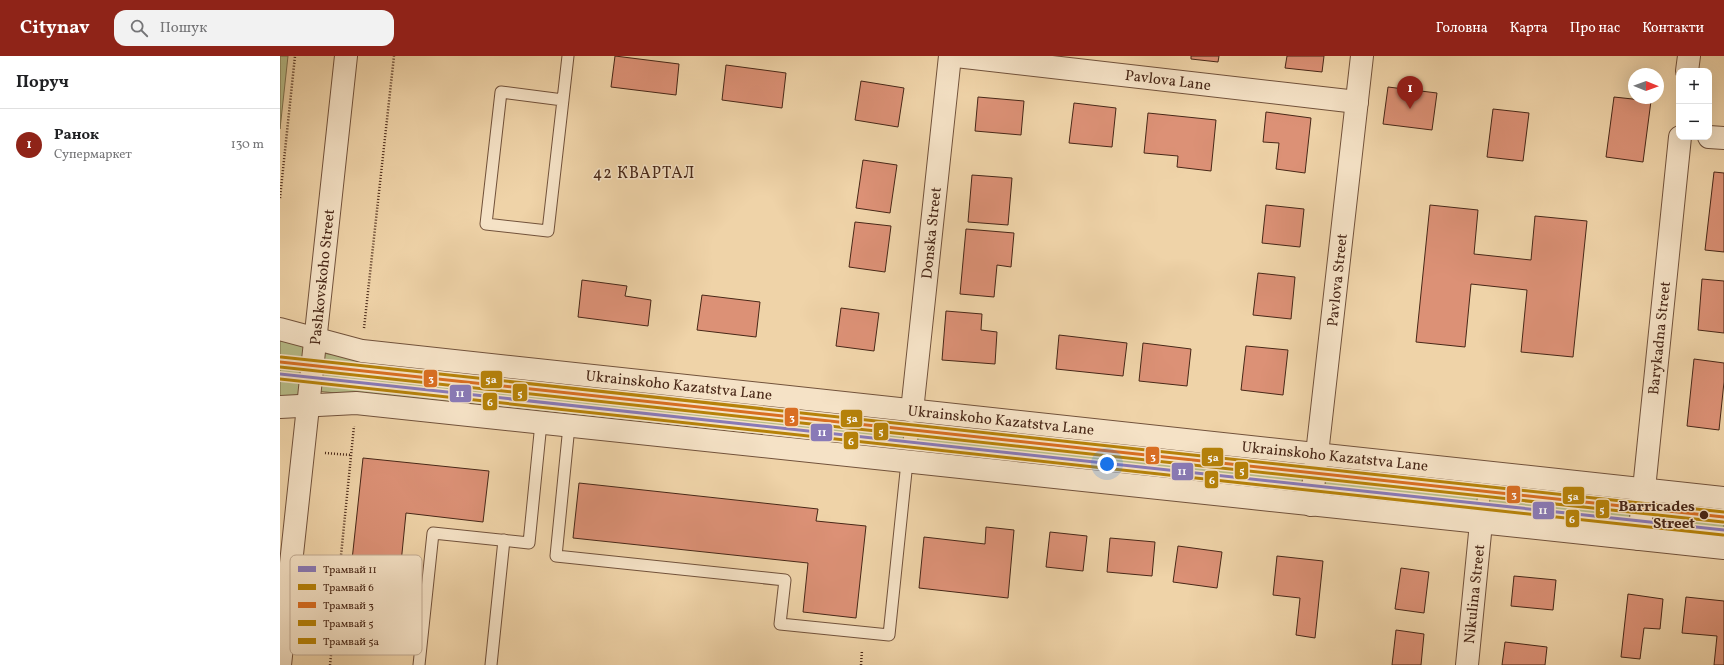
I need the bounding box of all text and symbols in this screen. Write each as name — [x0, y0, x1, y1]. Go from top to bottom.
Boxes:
search box — [114, 10, 394, 46]
text: Citynav — [20, 15, 90, 41]
icon: search — [128, 17, 150, 39]
text: Пошук — [160, 18, 207, 39]
text: Головна — [1436, 19, 1488, 38]
text: Карта — [1510, 19, 1548, 38]
text: Про нас — [1570, 19, 1620, 38]
text: Контакти — [1642, 19, 1704, 38]
street label: Pavlova Lane — [1124, 66, 1212, 97]
north arrow — [1628, 68, 1664, 104]
map controls — [1676, 68, 1712, 140]
button: + — [1676, 68, 1712, 104]
text: Поруч — [16, 71, 69, 94]
pin: 1 — [1397, 76, 1423, 109]
button: − — [1676, 104, 1712, 140]
text: Ранок — [54, 125, 99, 146]
text: 1 — [26, 136, 32, 154]
text: 130 m — [231, 136, 264, 154]
text: Супермаркет — [54, 146, 132, 164]
district label: 42 КВАРТАЛ — [593, 163, 695, 185]
street label: Donska Street — [917, 186, 948, 280]
street label: Pashkovskoho Street — [306, 208, 341, 346]
street label: Pavlova Street — [1323, 232, 1354, 328]
street label: Barykadna Street — [1644, 280, 1677, 396]
street label: Ukrainskoho Kazatstva Lane — [585, 366, 773, 407]
line badge: 3 — [423, 369, 438, 388]
line badge: 5а — [480, 370, 503, 389]
text: 3 — [428, 372, 434, 387]
text: 5а — [485, 373, 497, 388]
line badge: 5 — [512, 383, 528, 402]
line badge: 11 — [449, 384, 472, 403]
text: 11 — [456, 387, 464, 402]
text: 5 — [517, 387, 523, 402]
line badge: 6 — [482, 392, 498, 411]
text: 6 — [487, 396, 493, 411]
street label: Ukrainskoho Kazatstva Lane — [907, 401, 1095, 442]
line badge: 3 — [784, 407, 799, 427]
line badge: 5а — [840, 409, 863, 428]
text: 3 — [789, 411, 795, 426]
text: 5а — [846, 412, 858, 427]
line badge: 5 — [873, 422, 889, 441]
line badge: 11 — [810, 423, 833, 442]
text: 5 — [878, 425, 884, 440]
text: 11 — [818, 426, 826, 441]
line badge: 6 — [843, 431, 859, 450]
text: 6 — [848, 435, 854, 450]
street label: Ukrainskoho Kazatstva Lane — [1241, 437, 1429, 478]
line badge: 3 — [1145, 446, 1160, 465]
line badge: 5а — [1201, 447, 1224, 467]
text: 3 — [1150, 450, 1156, 465]
text: 5а — [1207, 451, 1219, 466]
your location — [1097, 454, 1117, 474]
line badge: 5 — [1234, 461, 1249, 480]
line badge: 11 — [1171, 462, 1194, 481]
text: 5 — [1239, 464, 1245, 479]
text: 11 — [1178, 465, 1186, 480]
line badge: 6 — [1204, 470, 1219, 489]
text: 6 — [1209, 474, 1215, 489]
line badge: 3 — [1506, 485, 1521, 504]
line badge: 5а — [1562, 486, 1585, 505]
text: 3 — [1511, 488, 1517, 503]
text: 5а — [1567, 490, 1579, 505]
place label: Barricades Street — [1619, 497, 1695, 535]
line badge: 5 — [1595, 499, 1610, 519]
line badge: 11 — [1532, 501, 1555, 520]
text: 5 — [1599, 503, 1605, 518]
text: 11 — [1539, 504, 1547, 519]
line badge: 6 — [1565, 509, 1580, 528]
marker: Barricades Street — [1698, 509, 1710, 521]
text: 6 — [1569, 513, 1575, 528]
street label: Nikulina Street — [1460, 543, 1491, 645]
legend — [290, 555, 422, 655]
text: Трамвай 11 — [323, 563, 377, 578]
text: Трамвай 6 — [323, 581, 374, 596]
text: Трамвай 3 — [323, 599, 374, 614]
text: Трамвай 5 — [323, 617, 374, 632]
text: Трамвай 5а — [323, 635, 380, 650]

